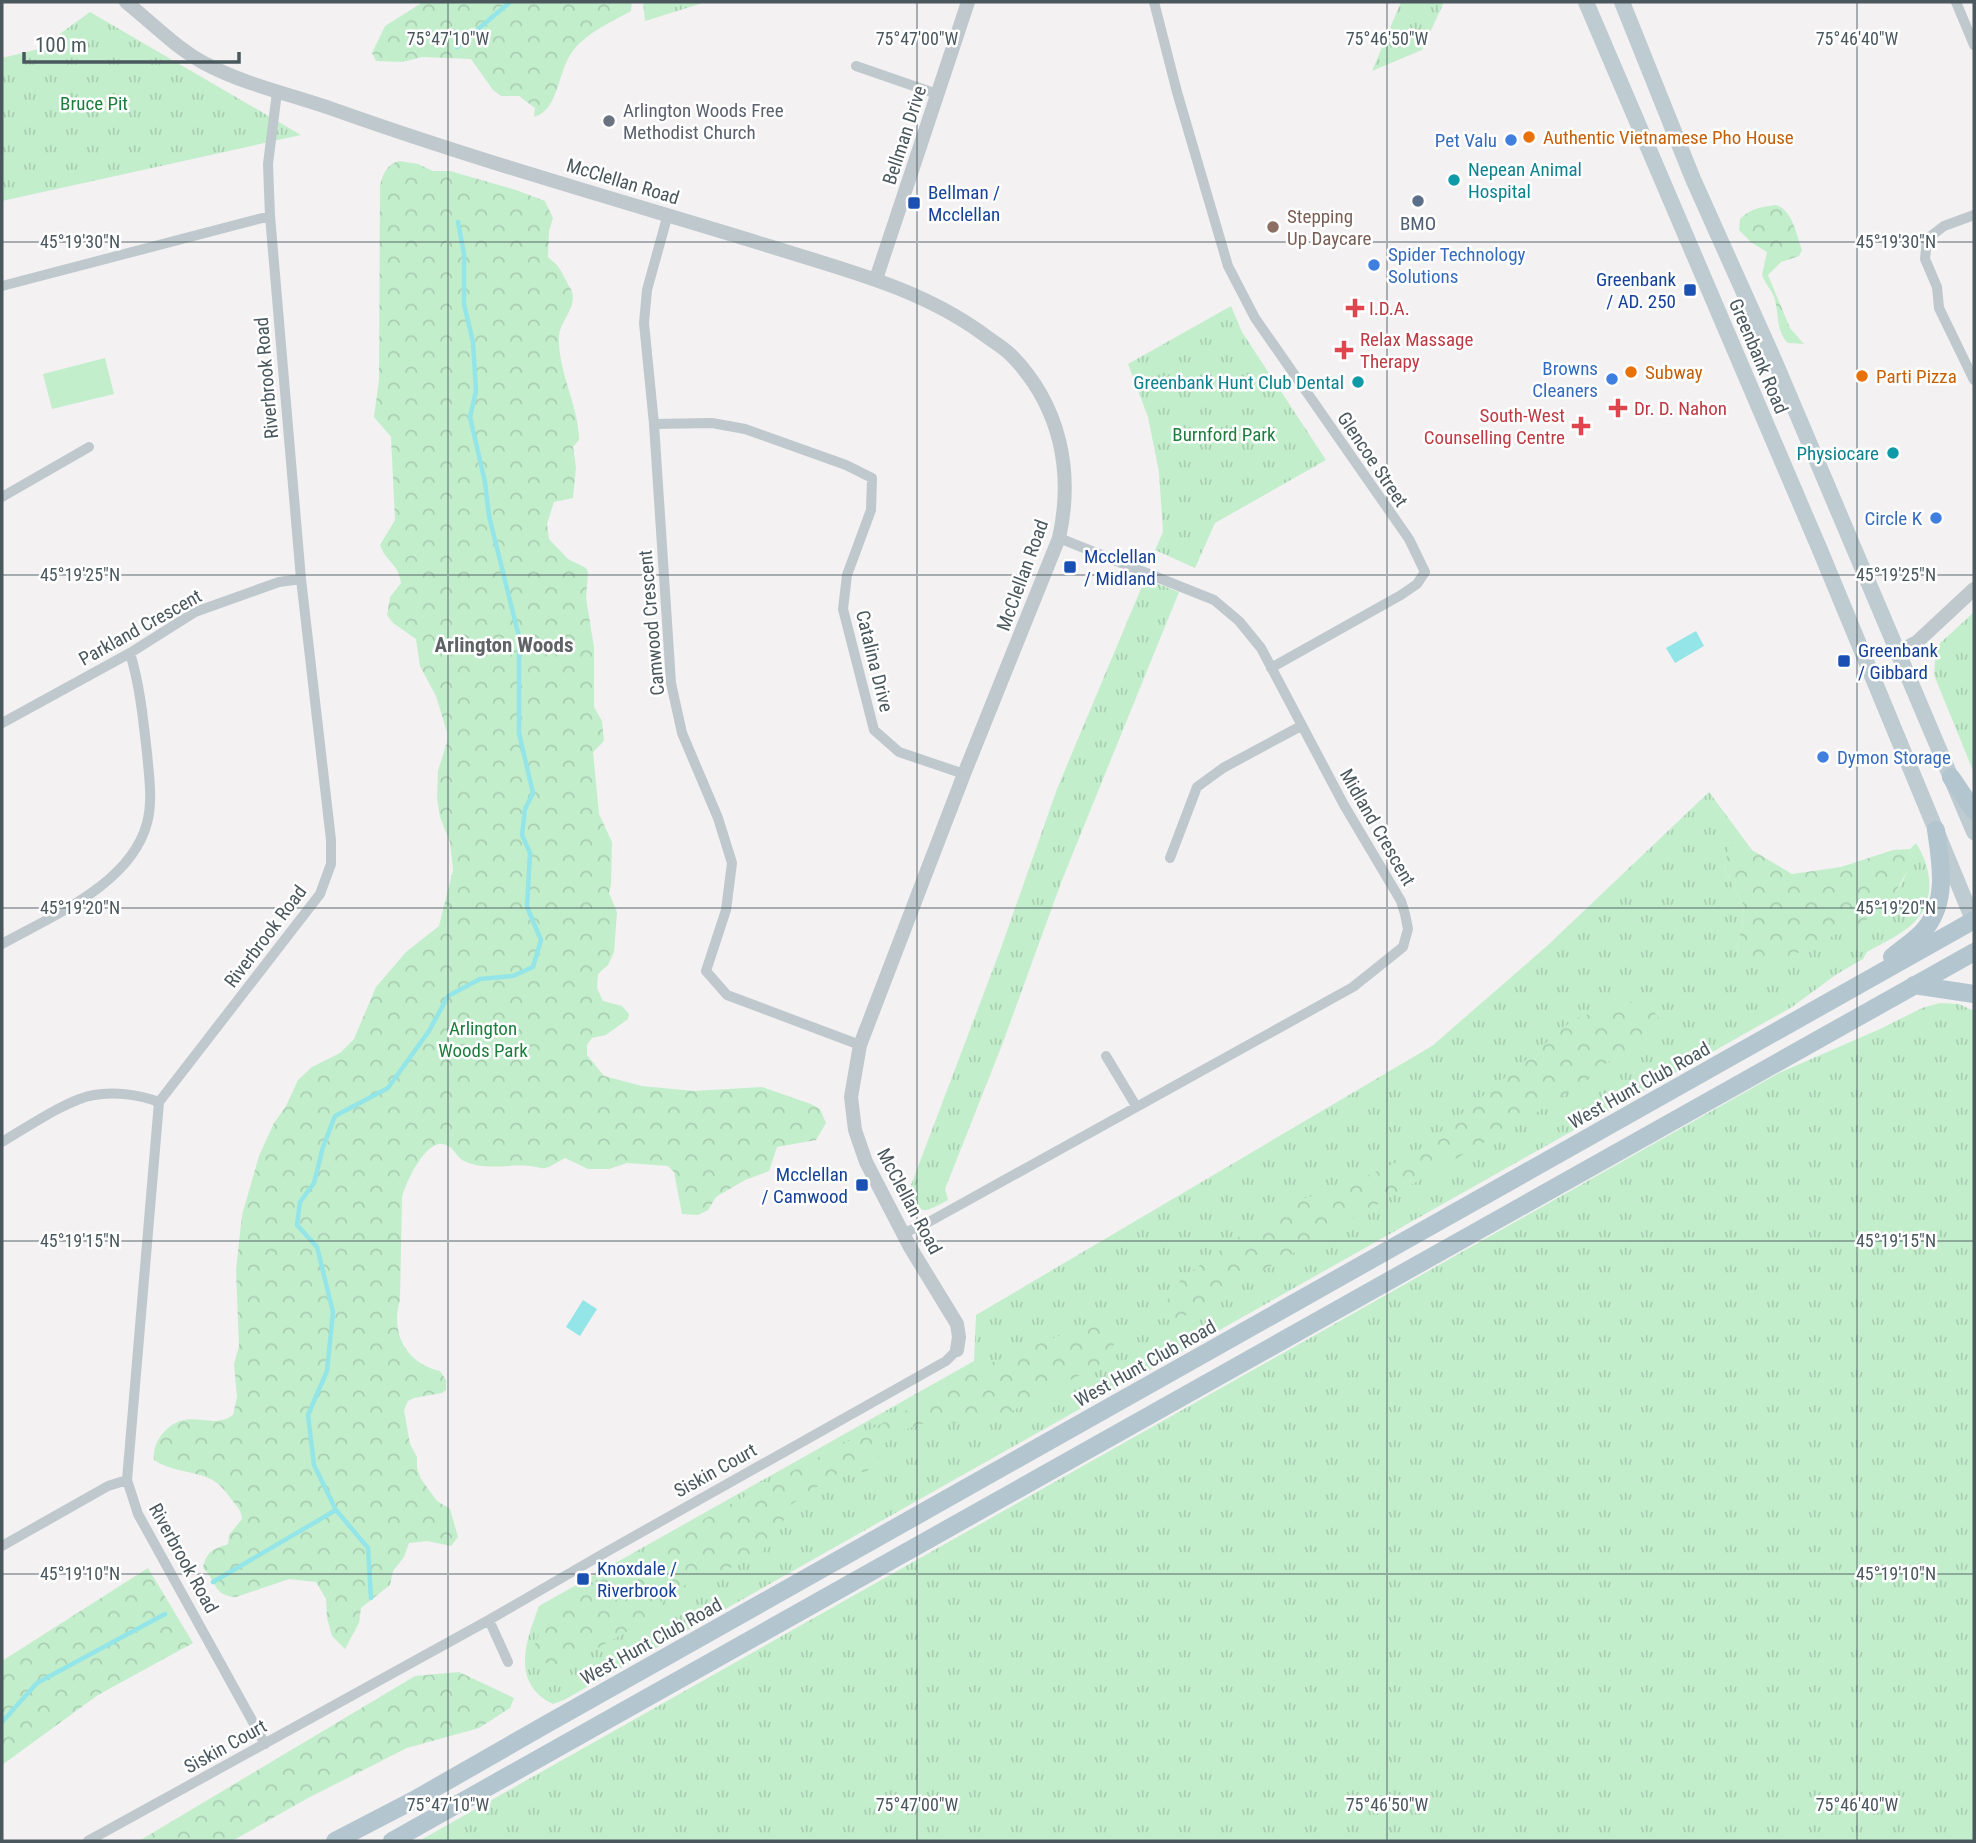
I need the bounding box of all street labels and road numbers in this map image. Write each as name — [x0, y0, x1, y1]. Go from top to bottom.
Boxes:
street label: Bellman Drive — [878, 83, 931, 188]
street label: McClellan Road — [564, 153, 682, 210]
street label: Greenbank Road — [1724, 295, 1793, 417]
street label: Riverbrook Road — [250, 316, 283, 440]
street label: Glencoe Street — [1332, 407, 1413, 511]
street label: McClellan Road — [992, 516, 1053, 634]
street label: Camwood Crescent — [634, 549, 669, 697]
street label: Parkland Crescent — [75, 584, 206, 671]
street label: Catalina Drive — [851, 608, 898, 714]
street label: Midland Crescent — [1335, 765, 1420, 890]
street label: Riverbrook Road — [219, 881, 311, 992]
street label: West Hunt Club Road — [1565, 1037, 1714, 1134]
street label: McClellan Road — [872, 1144, 947, 1258]
street label: West Hunt Club Road — [1071, 1315, 1220, 1412]
street label: Siskin Court — [670, 1438, 760, 1502]
street label: Riverbrook Road — [144, 1499, 223, 1617]
street label: West Hunt Club Road — [577, 1593, 726, 1690]
street label: Siskin Court — [180, 1714, 270, 1778]

